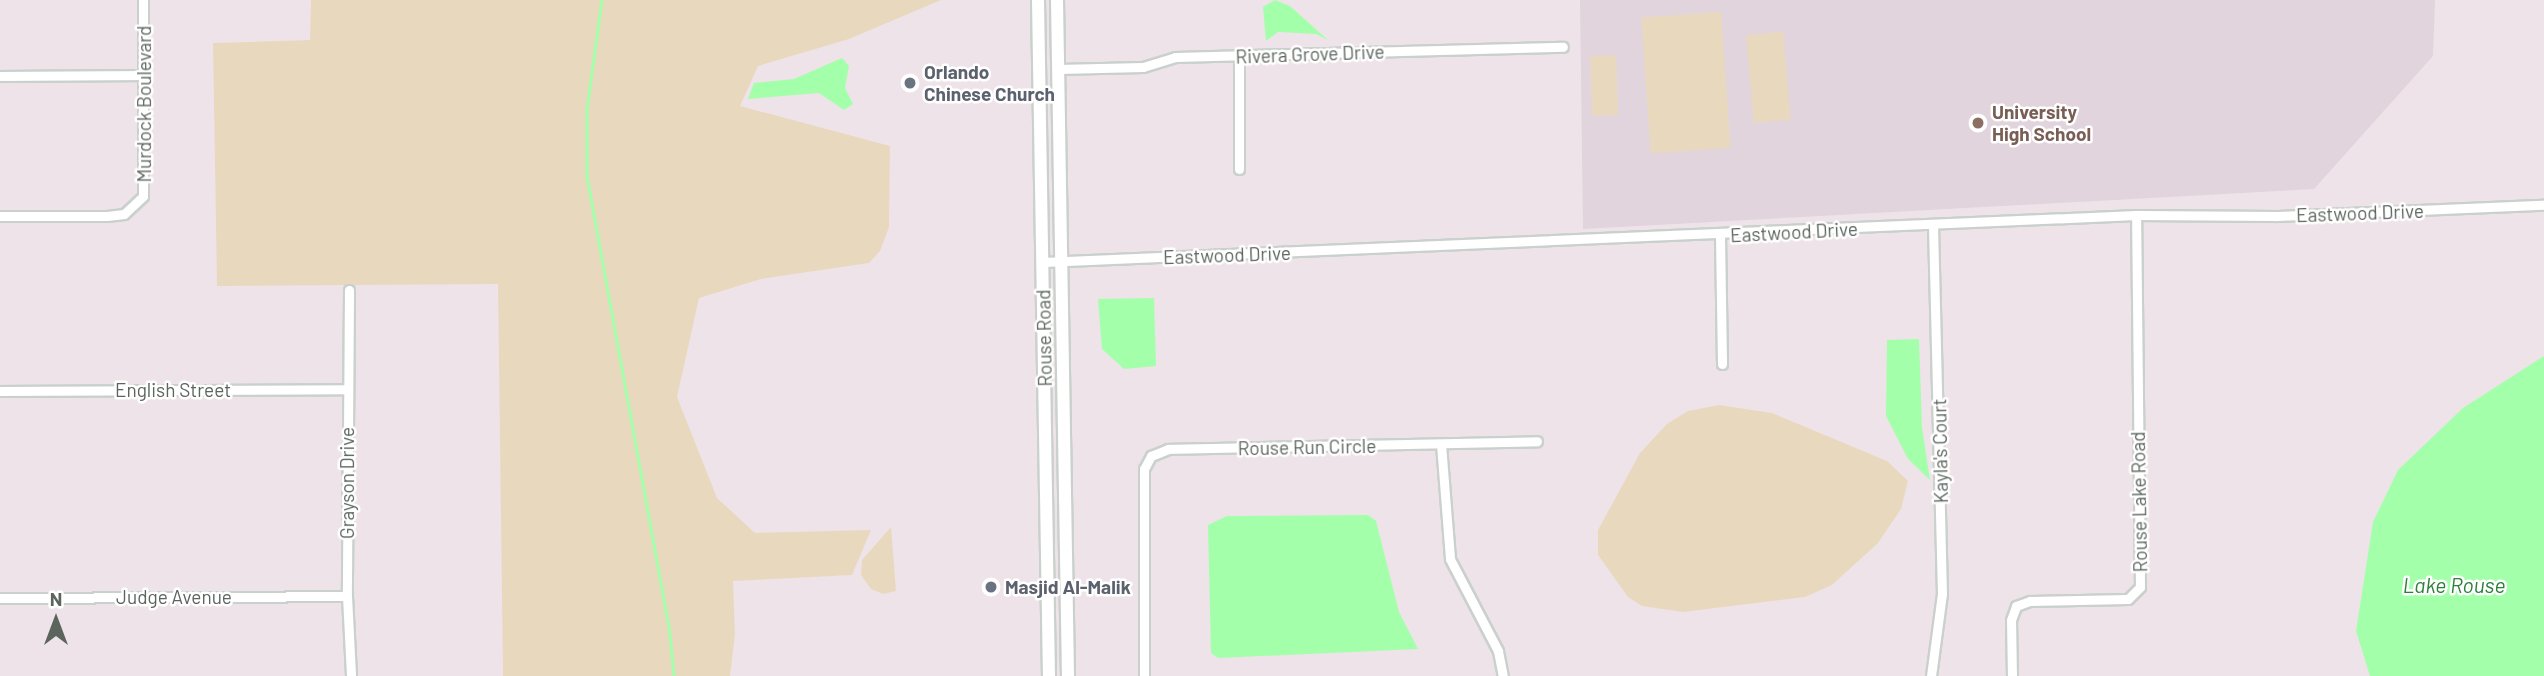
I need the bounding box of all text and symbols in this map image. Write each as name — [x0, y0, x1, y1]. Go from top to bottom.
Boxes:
street label: Murdock Boulevard — [133, 26, 155, 182]
street label: Rivera Grove Drive — [1235, 40, 1385, 68]
place label: Orlando Chinese Church — [924, 61, 1055, 105]
marker: Orlando Chinese Church — [902, 75, 918, 91]
place label: University High School — [1992, 101, 2091, 145]
marker: University High School — [1970, 115, 1986, 131]
street label: Eastwood Drive — [2296, 199, 2424, 227]
street label: Eastwood Drive — [1730, 217, 1858, 247]
street label: Eastwood Drive — [1163, 241, 1291, 269]
street label: Rouse Road — [1032, 289, 1056, 387]
street label: English Street — [115, 379, 231, 401]
street label: Kayla's Court — [1928, 398, 1952, 504]
street label: Grayson Drive — [336, 427, 358, 539]
street label: Rouse Lake Road — [2126, 431, 2152, 573]
street label: Rouse Run Circle — [1238, 434, 1376, 460]
water label: Lake Rouse — [2403, 572, 2505, 598]
place label: Masjid Al-Malik — [1005, 576, 1131, 598]
marker: Masjid Al-Malik — [983, 579, 999, 595]
north arrow — [21, 585, 91, 655]
street label: Judge Avenue — [116, 586, 232, 608]
text: N — [50, 587, 62, 610]

